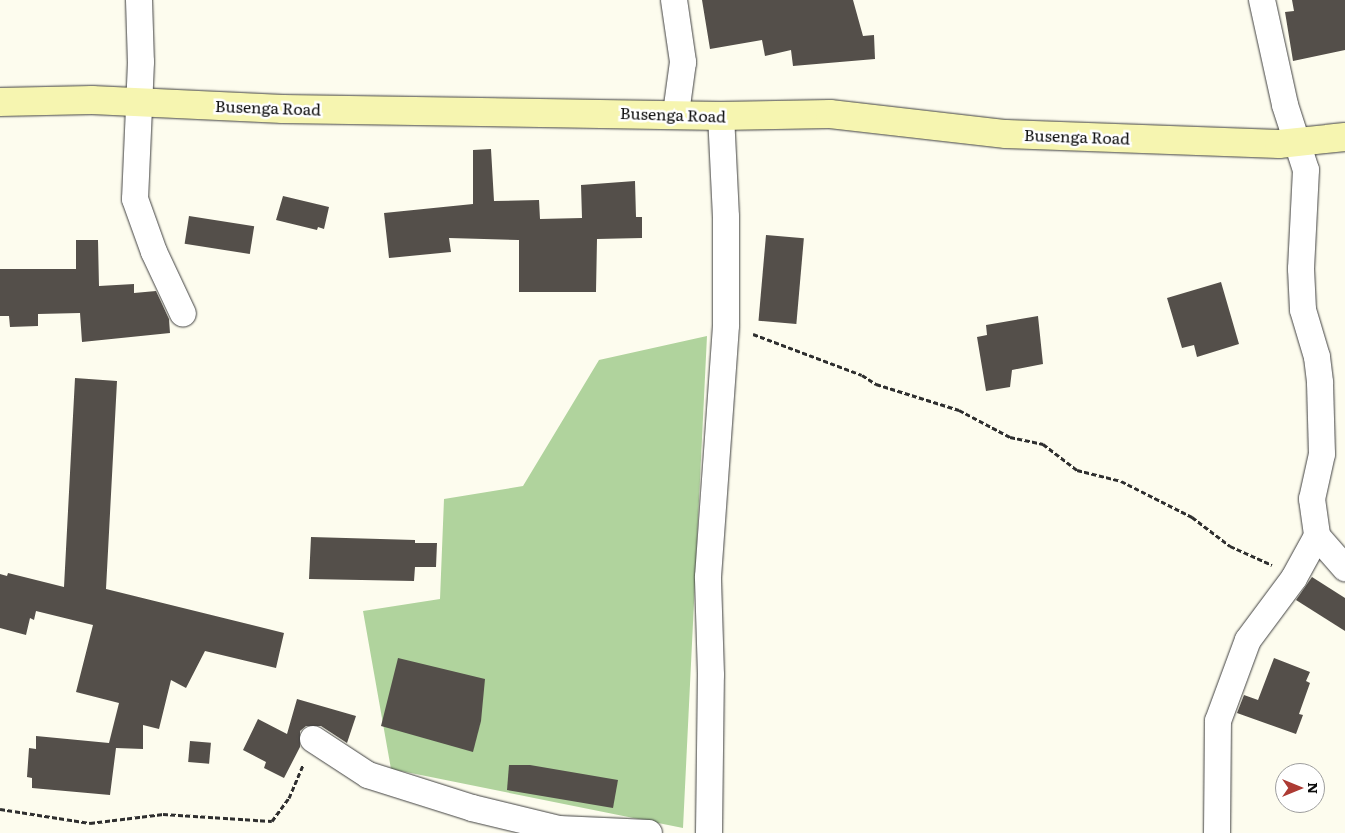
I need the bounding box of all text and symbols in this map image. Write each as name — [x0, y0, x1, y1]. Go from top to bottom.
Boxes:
street label: Busenga Road — [215, 96, 321, 118]
street label: Busenga Road — [620, 103, 726, 125]
street label: Busenga Road — [1024, 125, 1130, 147]
north arrow — [1275, 763, 1325, 813]
text: N — [1304, 782, 1324, 794]

